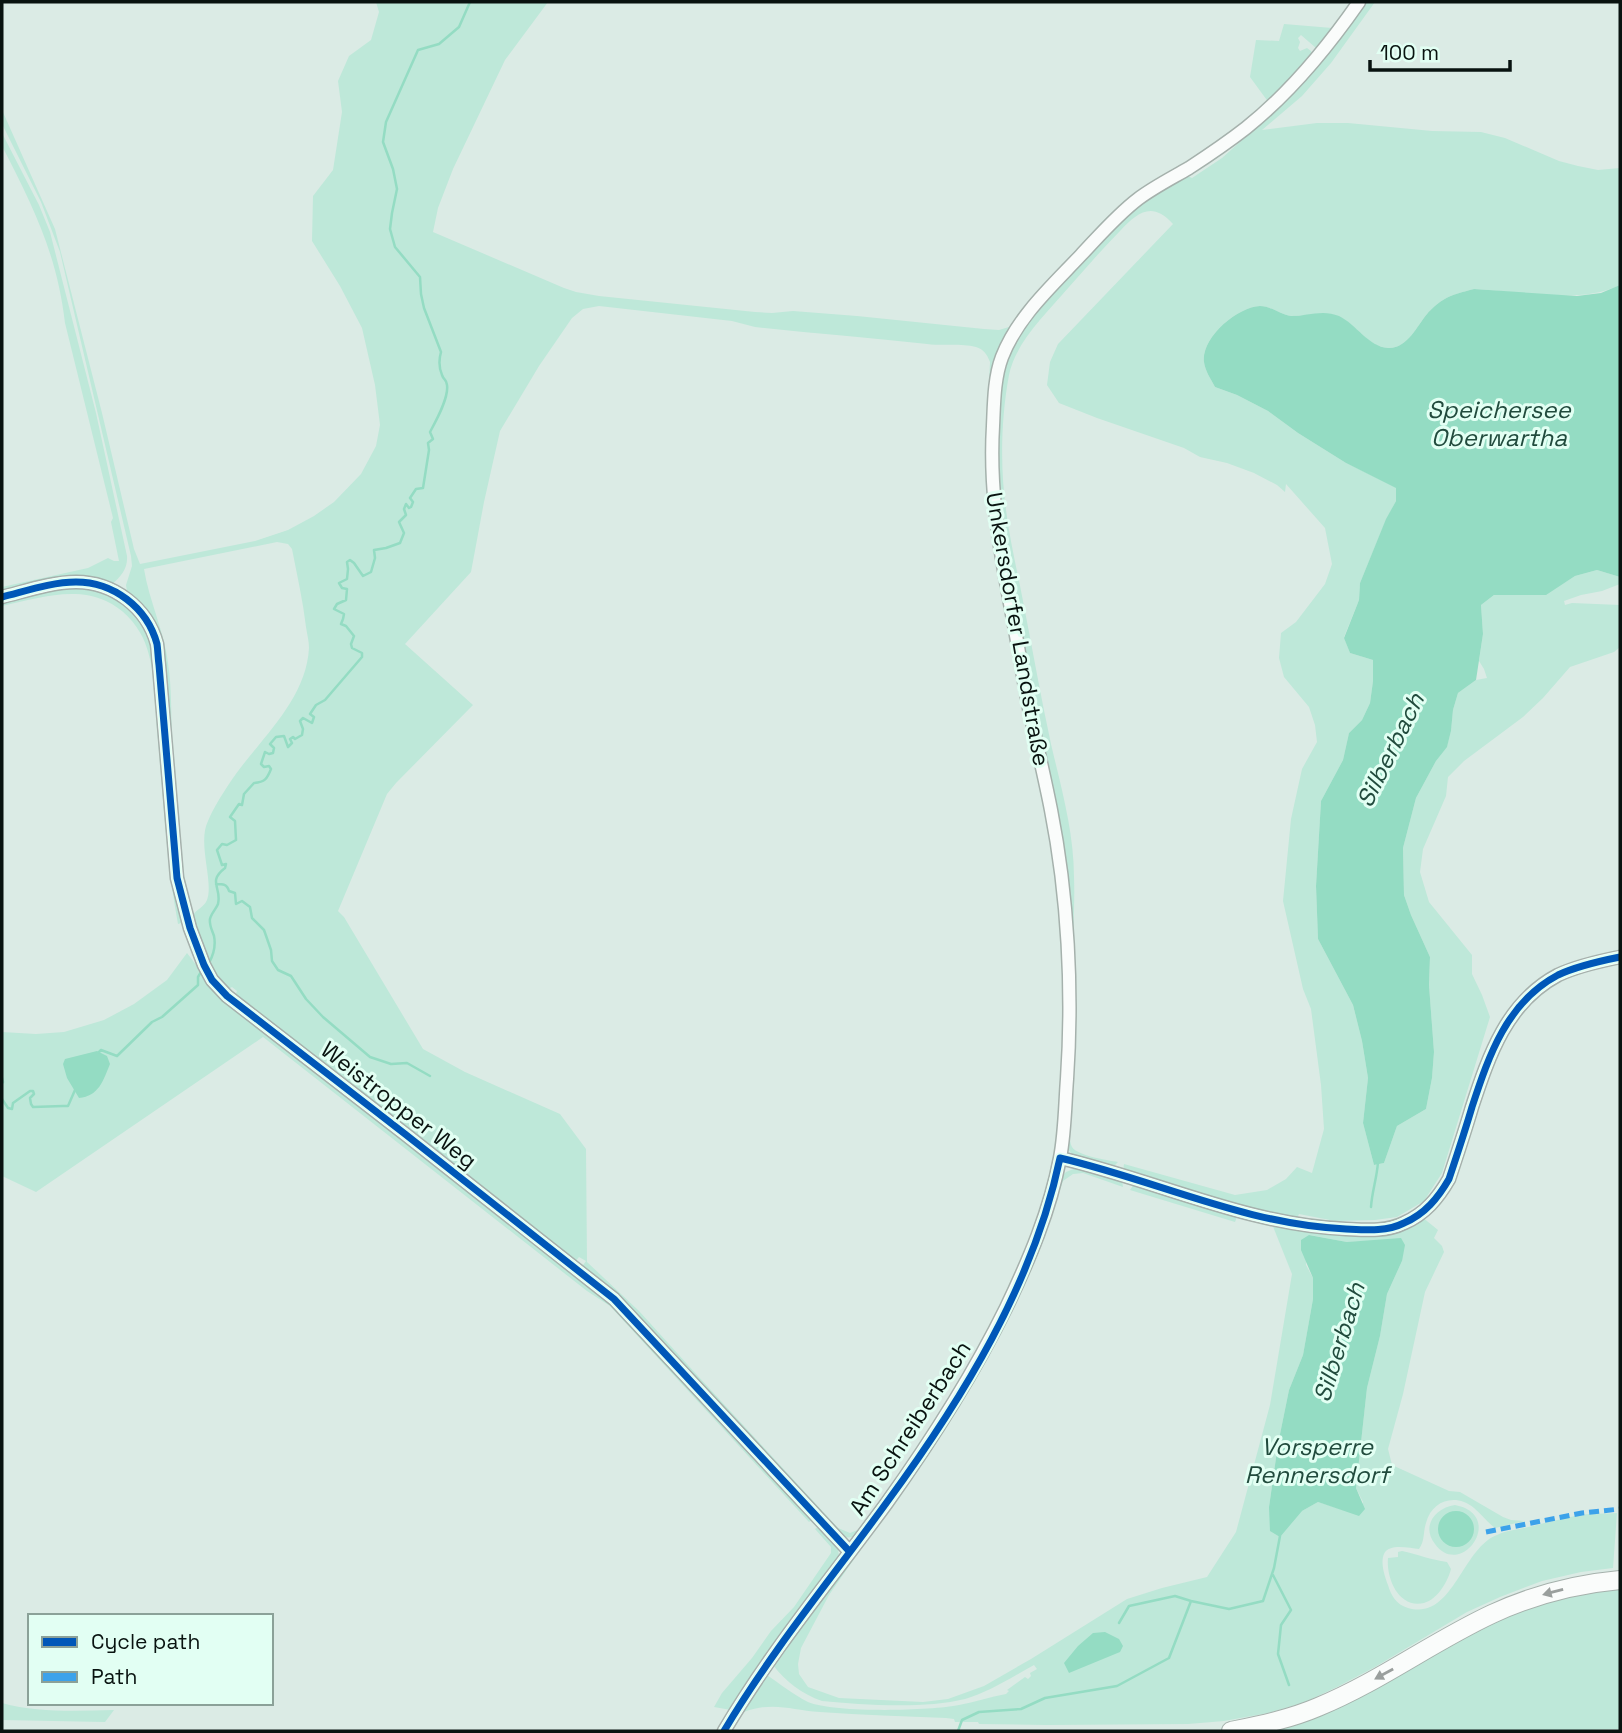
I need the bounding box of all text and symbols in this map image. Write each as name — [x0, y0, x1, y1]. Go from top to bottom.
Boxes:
scale bar — [1370, 28, 1510, 72]
text: 100 m — [1380, 39, 1439, 66]
water label: Speichersee Oberwartha — [1427, 394, 1571, 453]
street label: Unkersdorfer Landstraße — [979, 490, 1057, 768]
water label: Silberbach — [1349, 687, 1431, 812]
street label: Weistropper Weg — [315, 1035, 483, 1175]
water label: Silberbach — [1306, 1277, 1372, 1405]
street label: Am Schreiberbach — [842, 1335, 978, 1521]
water label: Vorsperre Rennersdorf — [1245, 1431, 1393, 1490]
one-way arrow — [1542, 1587, 1563, 1597]
legend — [28, 1614, 273, 1705]
text: Cycle path — [91, 1628, 200, 1655]
text: Path — [91, 1663, 137, 1690]
one-way arrow — [1374, 1668, 1393, 1680]

